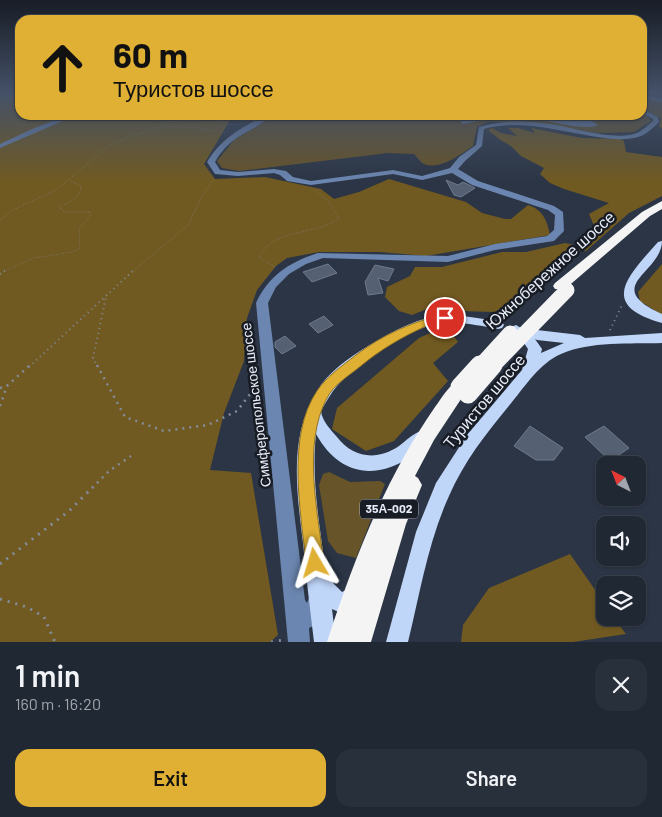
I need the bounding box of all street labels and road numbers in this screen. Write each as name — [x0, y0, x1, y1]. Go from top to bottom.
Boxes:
street label: Южнобережное шоссе — [481, 207, 618, 333]
street label: Симферопольское шоссе — [237, 322, 274, 488]
street label: Туристов шоссе — [439, 350, 529, 452]
road number: 35А-002 — [360, 499, 418, 518]

